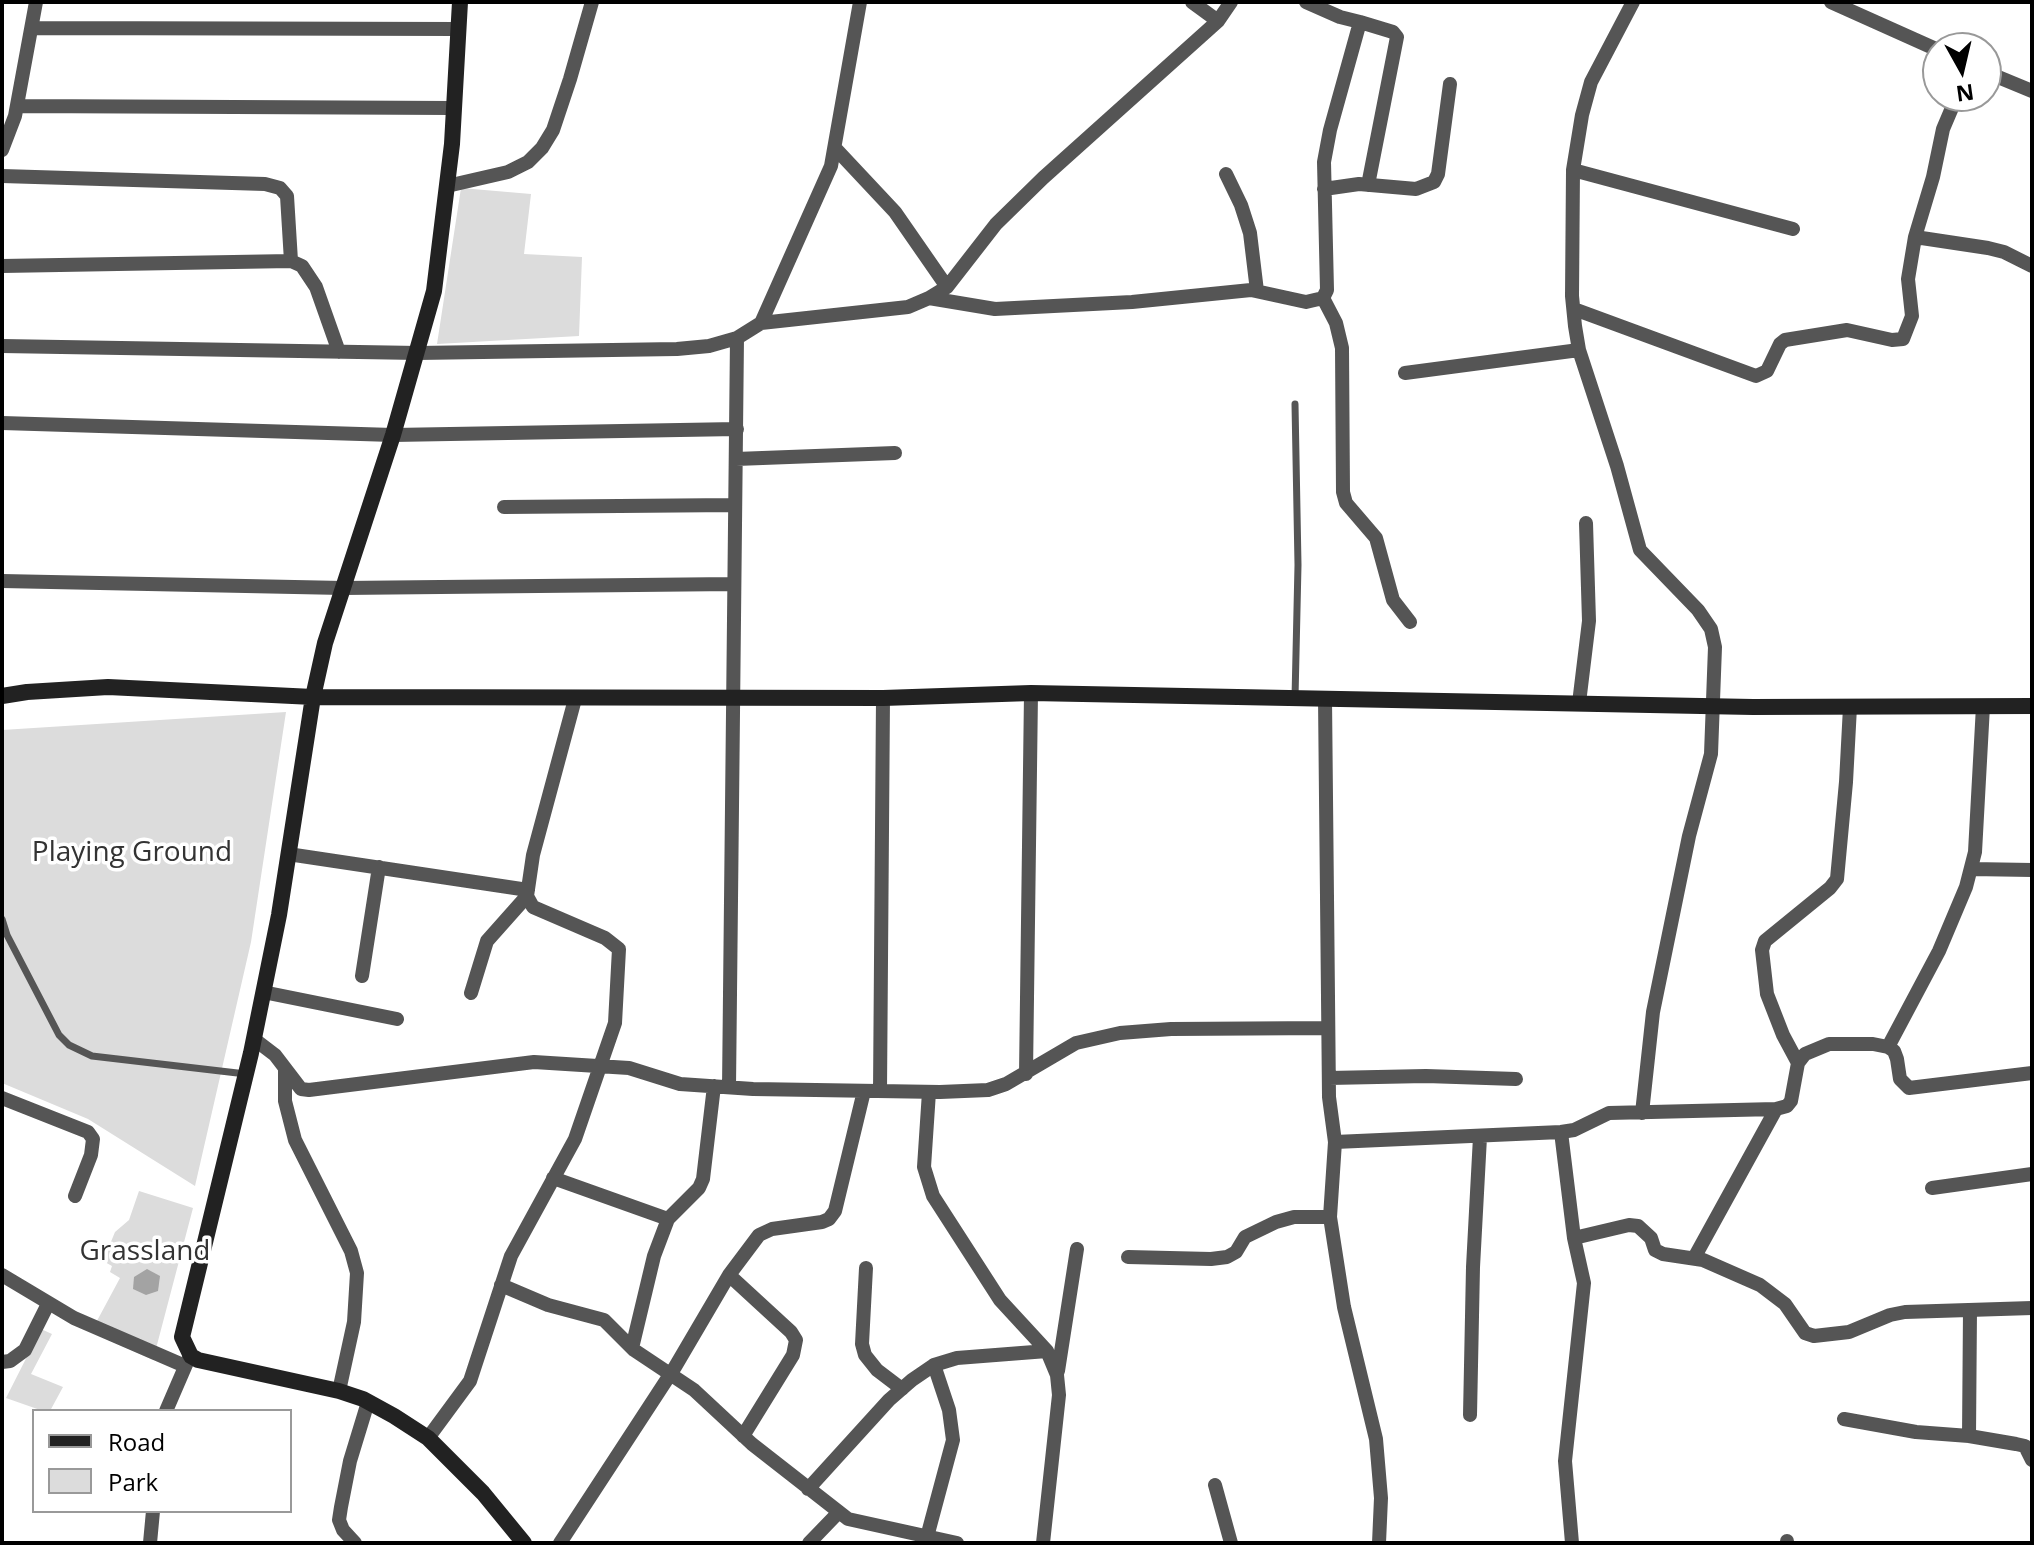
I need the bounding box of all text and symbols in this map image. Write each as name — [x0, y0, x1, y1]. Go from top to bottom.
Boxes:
north arrow — [1922, 32, 2002, 112]
text: N — [1954, 78, 1976, 110]
park label: Playing Ground — [32, 836, 232, 870]
park label: Grassland — [80, 1235, 210, 1269]
legend — [32, 1409, 292, 1513]
text: Road — [108, 1425, 165, 1458]
text: Park — [108, 1465, 158, 1498]

